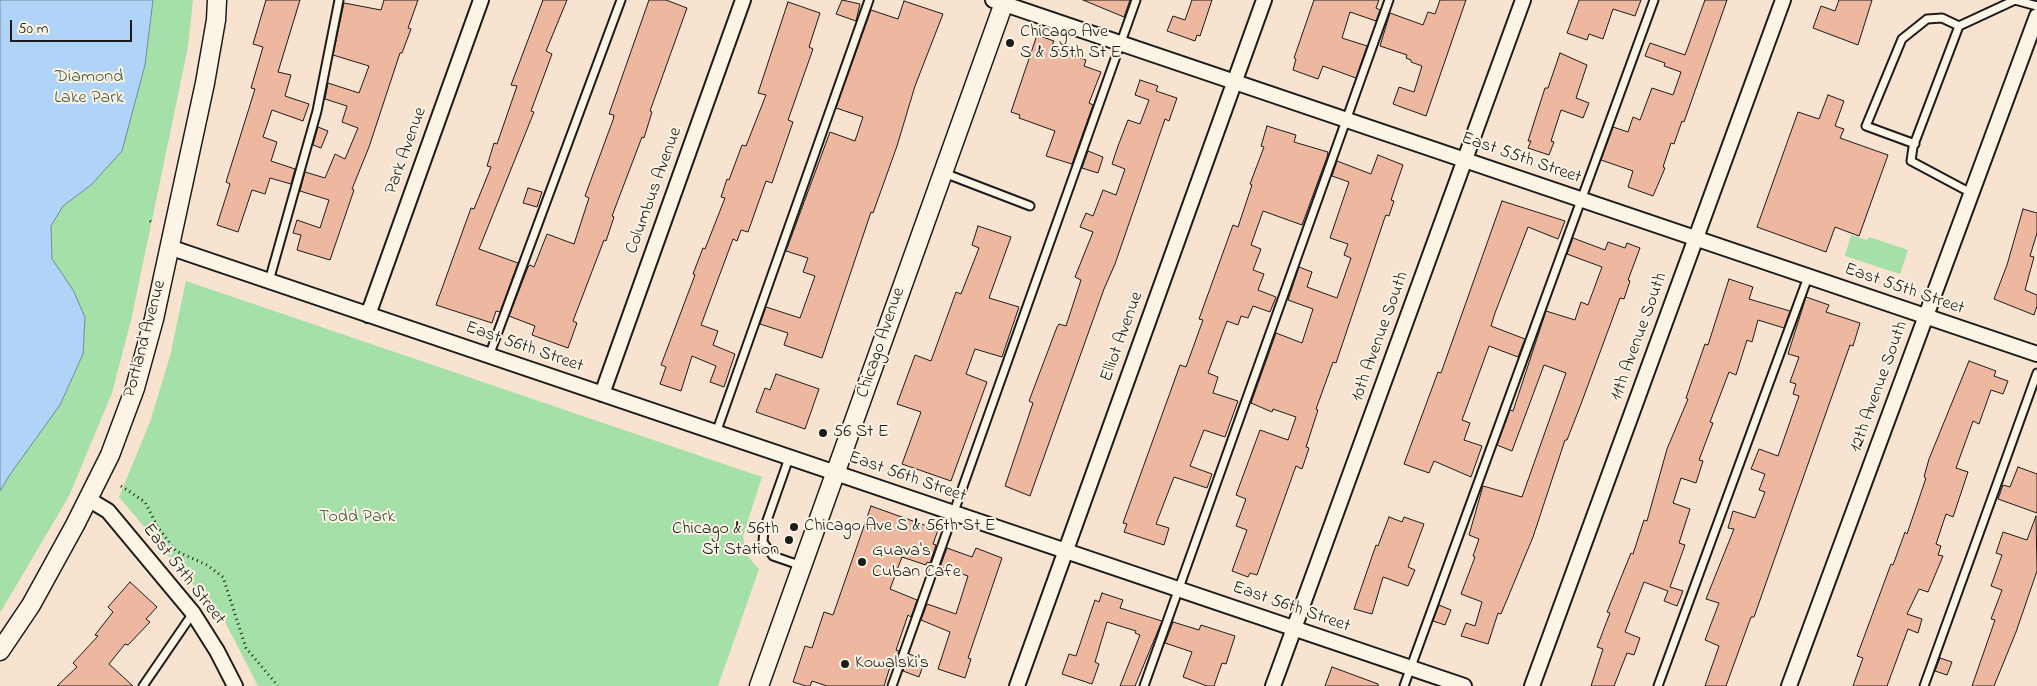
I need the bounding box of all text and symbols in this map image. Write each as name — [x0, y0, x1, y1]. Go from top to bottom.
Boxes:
scale bar — [12, 10, 135, 42]
text: 50 m — [18, 18, 48, 40]
place label: Chicago Ave S & 55th St E — [1020, 22, 1121, 64]
marker: Chicago Ave S & 55th St E — [1004, 37, 1016, 49]
park label: Diamond Lake Park — [54, 67, 124, 110]
street label: Park Avenue — [381, 105, 433, 197]
street label: Columbus Avenue — [622, 125, 688, 257]
street label: East 55th Street — [1458, 128, 1584, 190]
street label: East 55th Street — [1841, 259, 1967, 321]
street label: 10th Avenue South — [1347, 269, 1415, 405]
street label: 11th Avenue South — [1607, 270, 1673, 404]
street label: Portland Avenue — [120, 278, 172, 400]
street label: Chicago Avenue — [853, 285, 911, 401]
street label: Elliot Avenue — [1097, 289, 1149, 385]
street label: East 56th Street — [462, 318, 586, 378]
street label: 12th Avenue South — [1846, 319, 1914, 455]
place label: 56 St E — [833, 422, 889, 444]
marker: 56 St E — [817, 427, 829, 439]
street label: East 56th Street — [845, 448, 969, 508]
park label: Todd Park — [319, 507, 395, 529]
place label: Chicago Ave S & 56th St E — [804, 516, 996, 538]
place label: Chicago & 56th St Station — [672, 519, 779, 562]
street label: East 57th Street — [137, 520, 229, 630]
marker: Chicago Ave S & 56th St E — [788, 521, 800, 533]
marker: Chicago & 56th St Station — [783, 534, 795, 546]
place label: Guava's Cuban Cafe — [872, 541, 961, 584]
marker: Guava's Cuban Cafe — [856, 556, 868, 568]
street label: East 56th Street — [1229, 578, 1353, 638]
place label: Kowalski's — [855, 653, 929, 675]
marker: Kowalski's — [839, 658, 851, 670]

